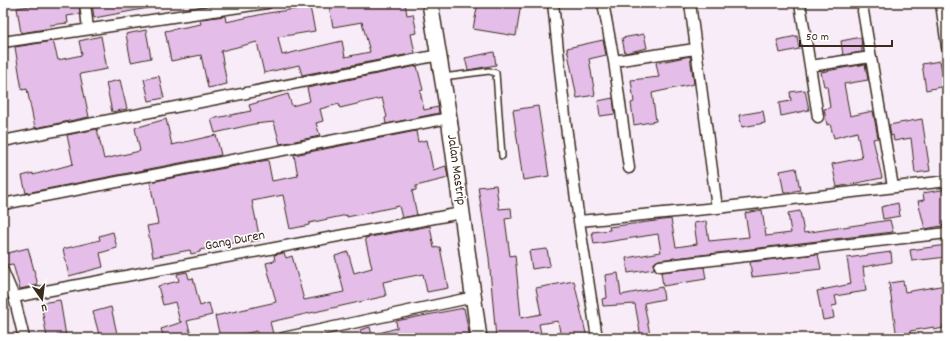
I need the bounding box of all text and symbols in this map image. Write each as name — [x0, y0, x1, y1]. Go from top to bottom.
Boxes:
scale bar — [800, 22, 892, 48]
text: 50 m — [806, 29, 829, 46]
street label: Jalan Mastrip — [441, 133, 471, 207]
street label: Gang Duren — [203, 225, 267, 257]
north arrow — [22, 279, 62, 319]
text: U — [39, 298, 48, 315]

